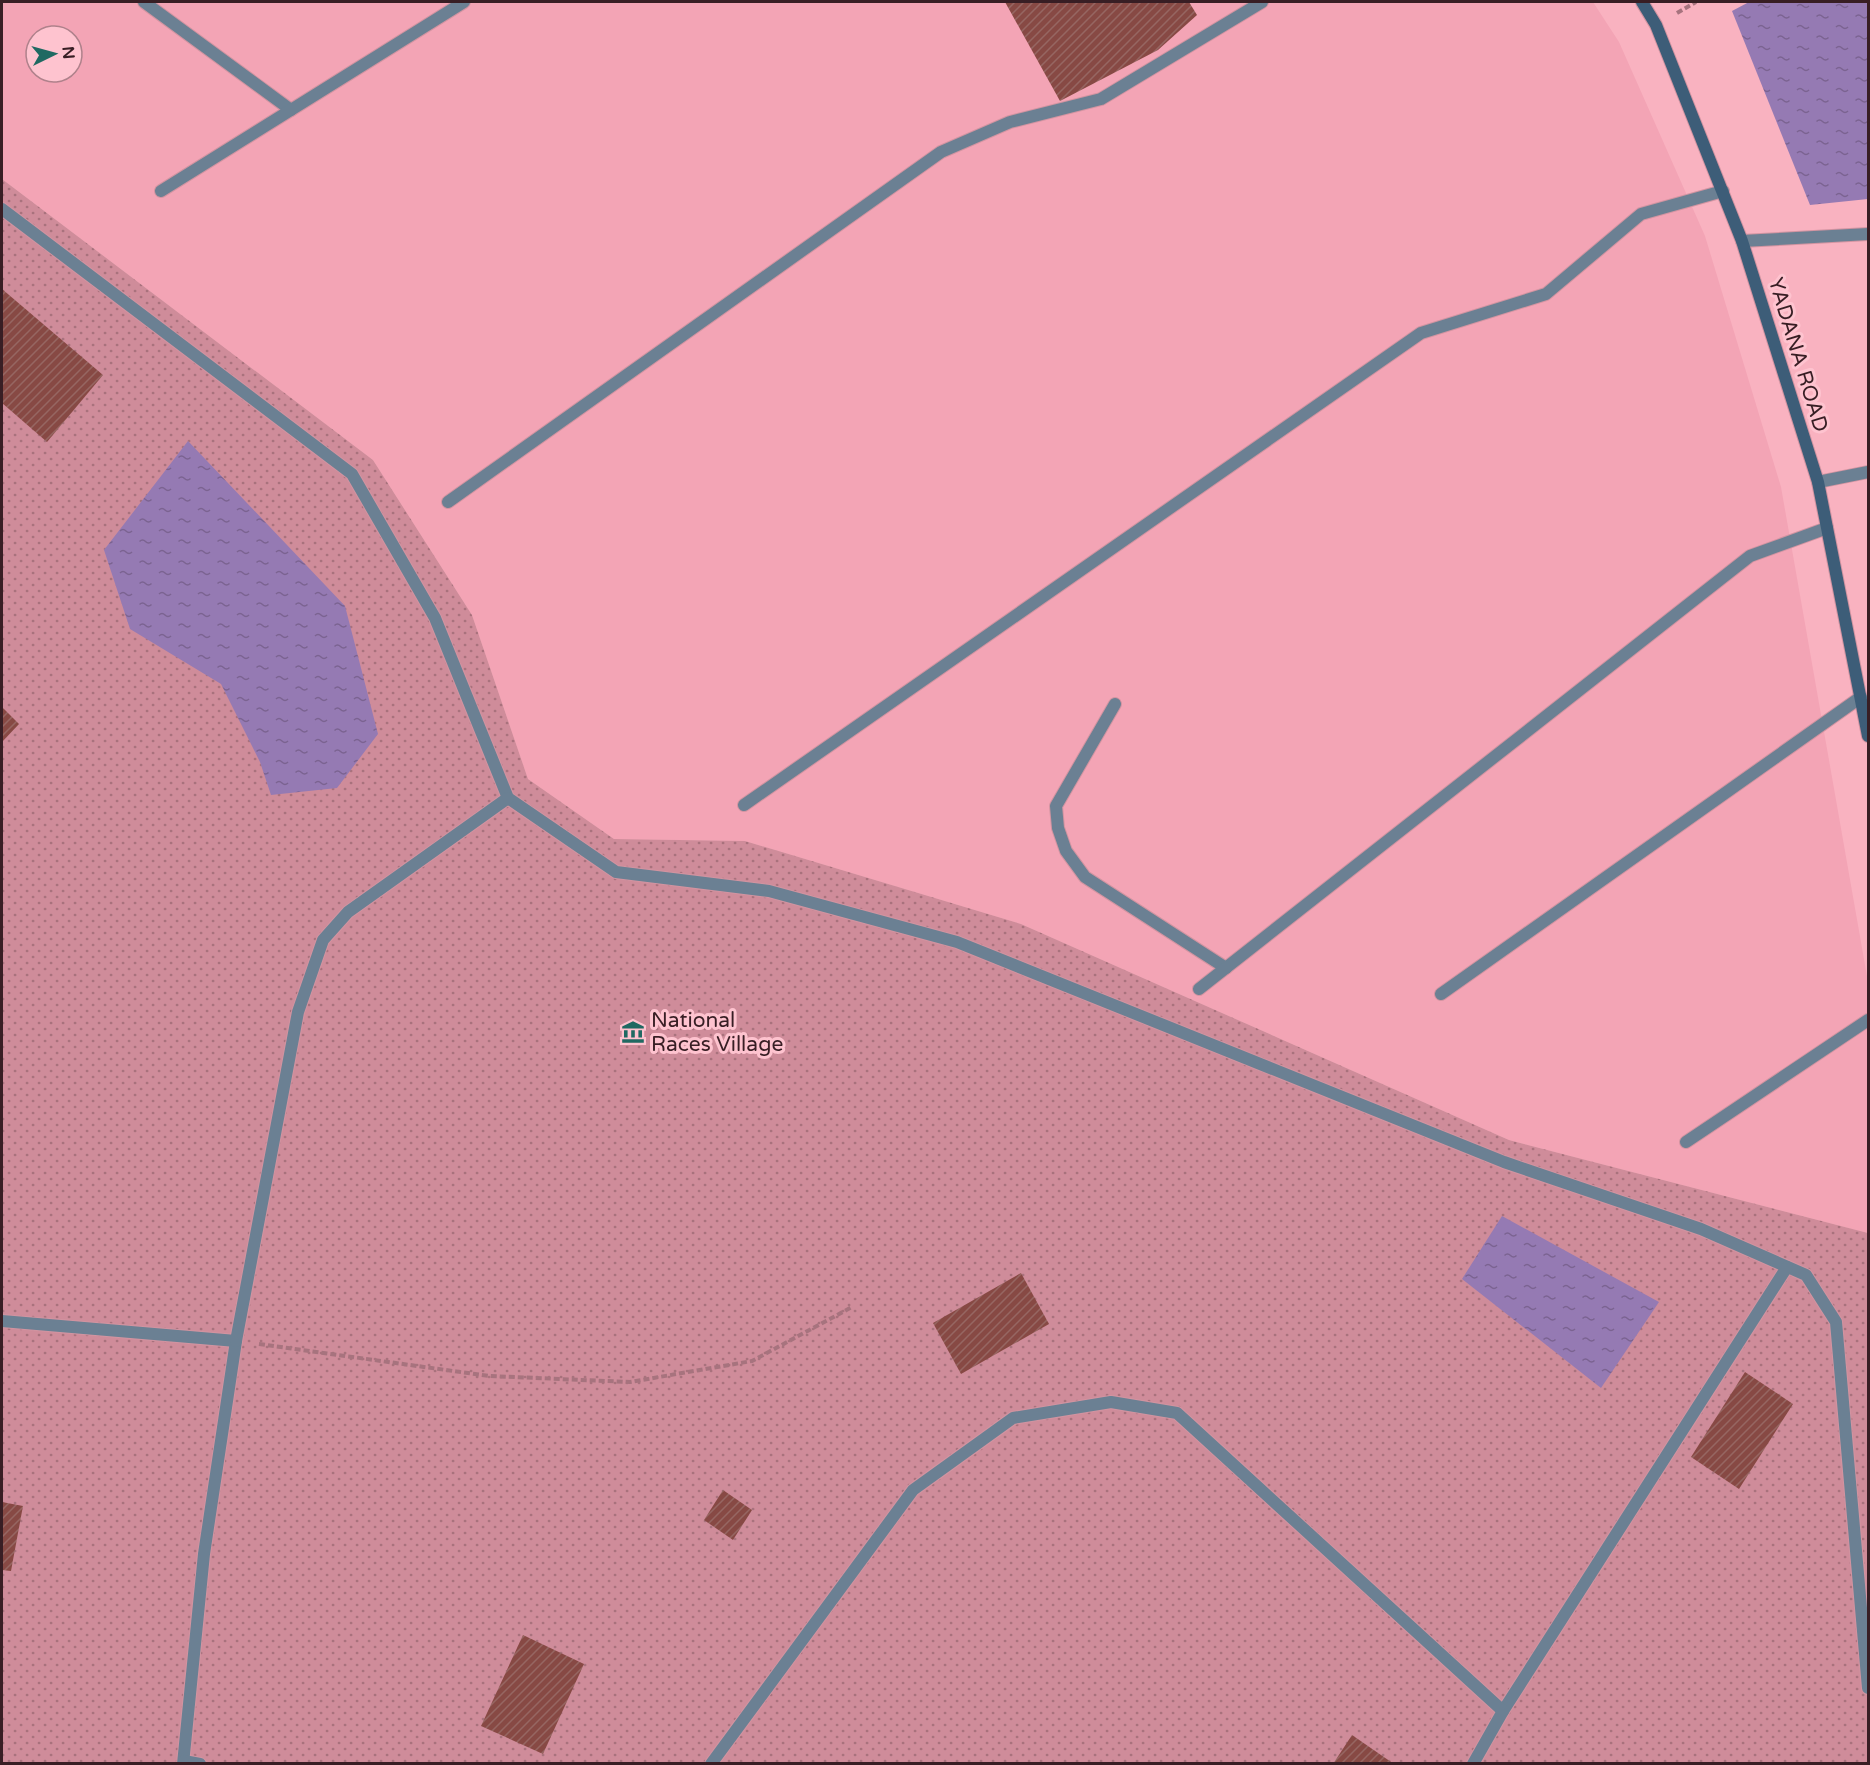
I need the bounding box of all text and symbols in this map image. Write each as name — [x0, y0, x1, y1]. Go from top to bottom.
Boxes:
north arrow — [24, 24, 84, 84]
text: N — [57, 46, 78, 60]
street label: YADANA ROAD — [1763, 275, 1833, 435]
place label: National Races Village — [651, 1008, 783, 1057]
museum icon: National Races Village — [620, 1019, 646, 1045]

